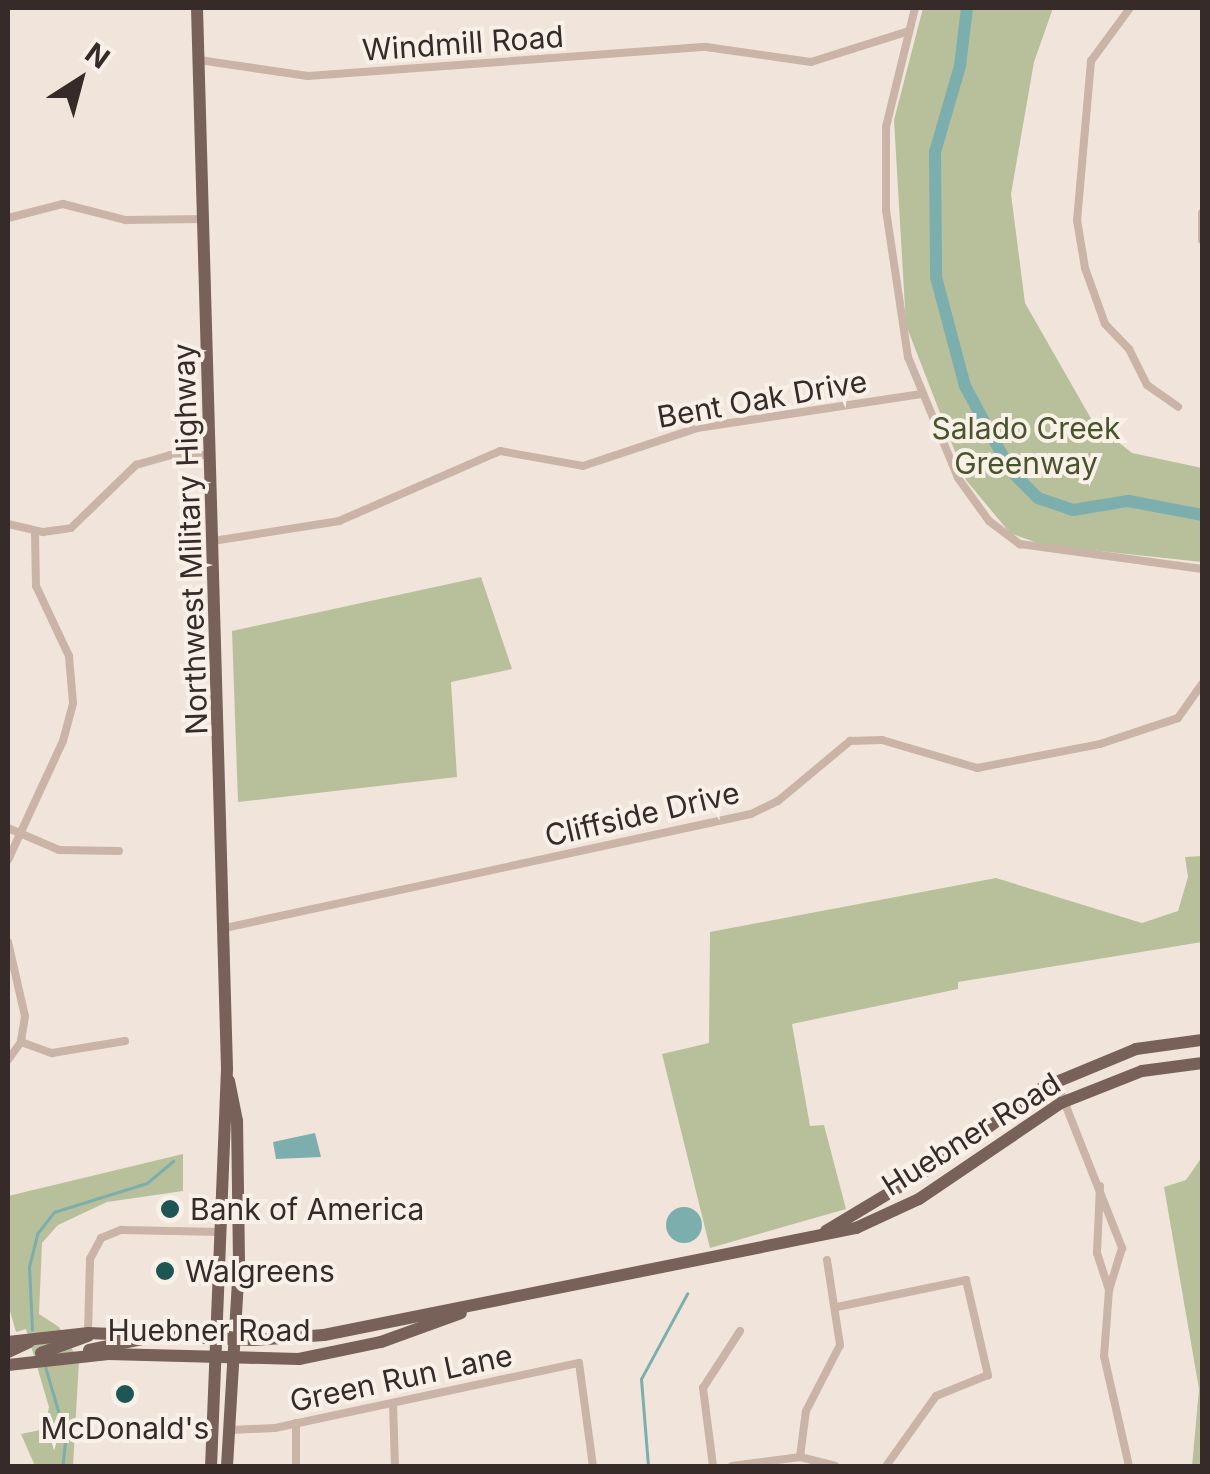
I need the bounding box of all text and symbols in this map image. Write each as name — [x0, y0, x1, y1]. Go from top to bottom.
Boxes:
street label: Windmill Road — [361, 18, 565, 68]
north arrow — [30, 30, 130, 130]
text: N — [79, 36, 116, 76]
street label: Northwest Military Highway — [165, 343, 215, 735]
street label: Bent Oak Drive — [654, 363, 870, 435]
park label: Salado Creek Greenway — [931, 410, 1121, 480]
street label: Cliffside Drive — [541, 774, 743, 854]
street label: Huebner Road — [875, 1065, 1067, 1203]
place label: Bank of America — [190, 1191, 424, 1227]
marker: Bank of America — [159, 1198, 181, 1220]
place label: Walgreens — [185, 1253, 335, 1289]
marker: Walgreens — [154, 1260, 176, 1282]
street label: Huebner Road — [107, 1312, 311, 1348]
street label: Green Run Lane — [286, 1337, 516, 1419]
marker: McDonald's — [114, 1383, 136, 1405]
place label: McDonald's — [41, 1410, 209, 1446]

